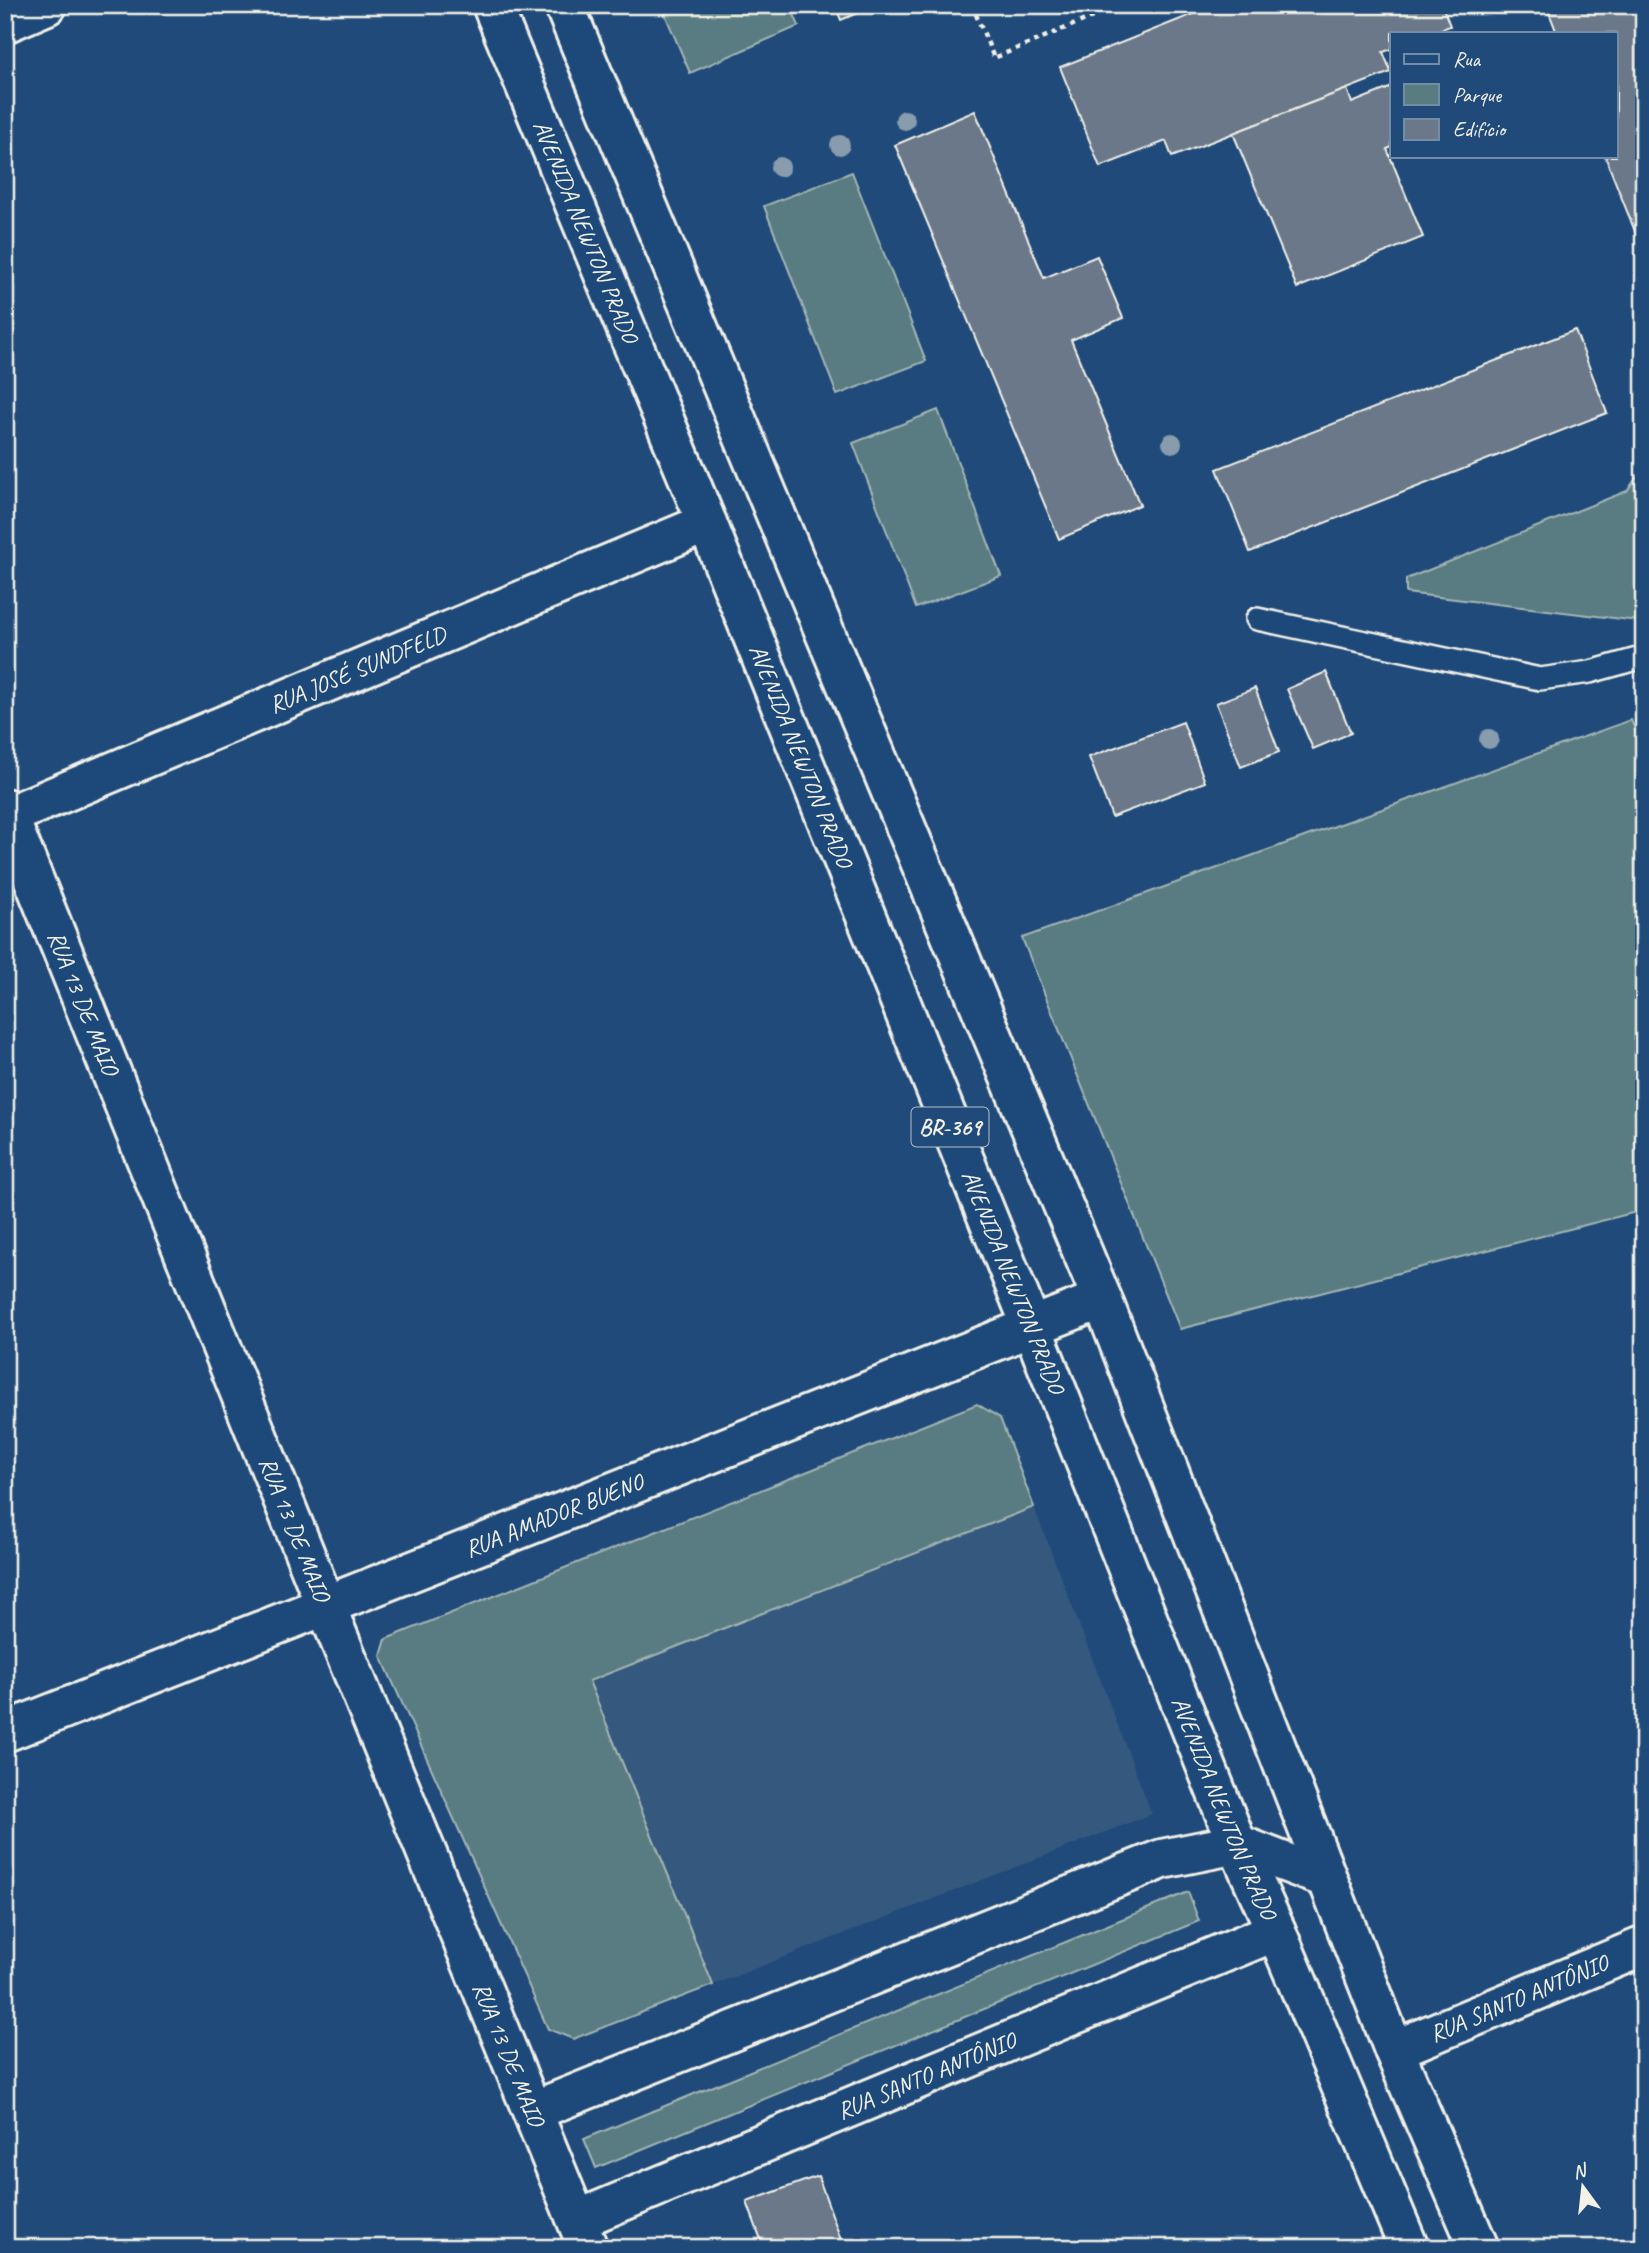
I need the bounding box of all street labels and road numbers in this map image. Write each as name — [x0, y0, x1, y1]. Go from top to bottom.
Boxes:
street label: AVENIDA NEWTON PRADO — [526, 116, 646, 349]
street label: RUA JOSÉ SUNDFELD — [264, 618, 452, 720]
street label: AVENIDA NEWTON PRADO — [743, 640, 860, 874]
street label: RUA 13 DE MAIO — [41, 926, 127, 1082]
road number: BR-369 — [912, 1108, 988, 1146]
street label: AVENIDA NEWTON PRADO — [955, 1166, 1072, 1400]
street label: RUA 13 DE MAIO — [252, 1453, 338, 1608]
street label: RUA AMADOR BUENO — [460, 1466, 649, 1564]
street label: AVENIDA NEWTON PRADO — [1165, 1692, 1285, 1926]
street label: RUA SANTO ANTÔNIO — [1425, 1947, 1614, 2049]
street label: RUA 13 DE MAIO — [466, 1978, 553, 2133]
street label: RUA SANTO ANTÔNIO — [832, 2024, 1022, 2126]

